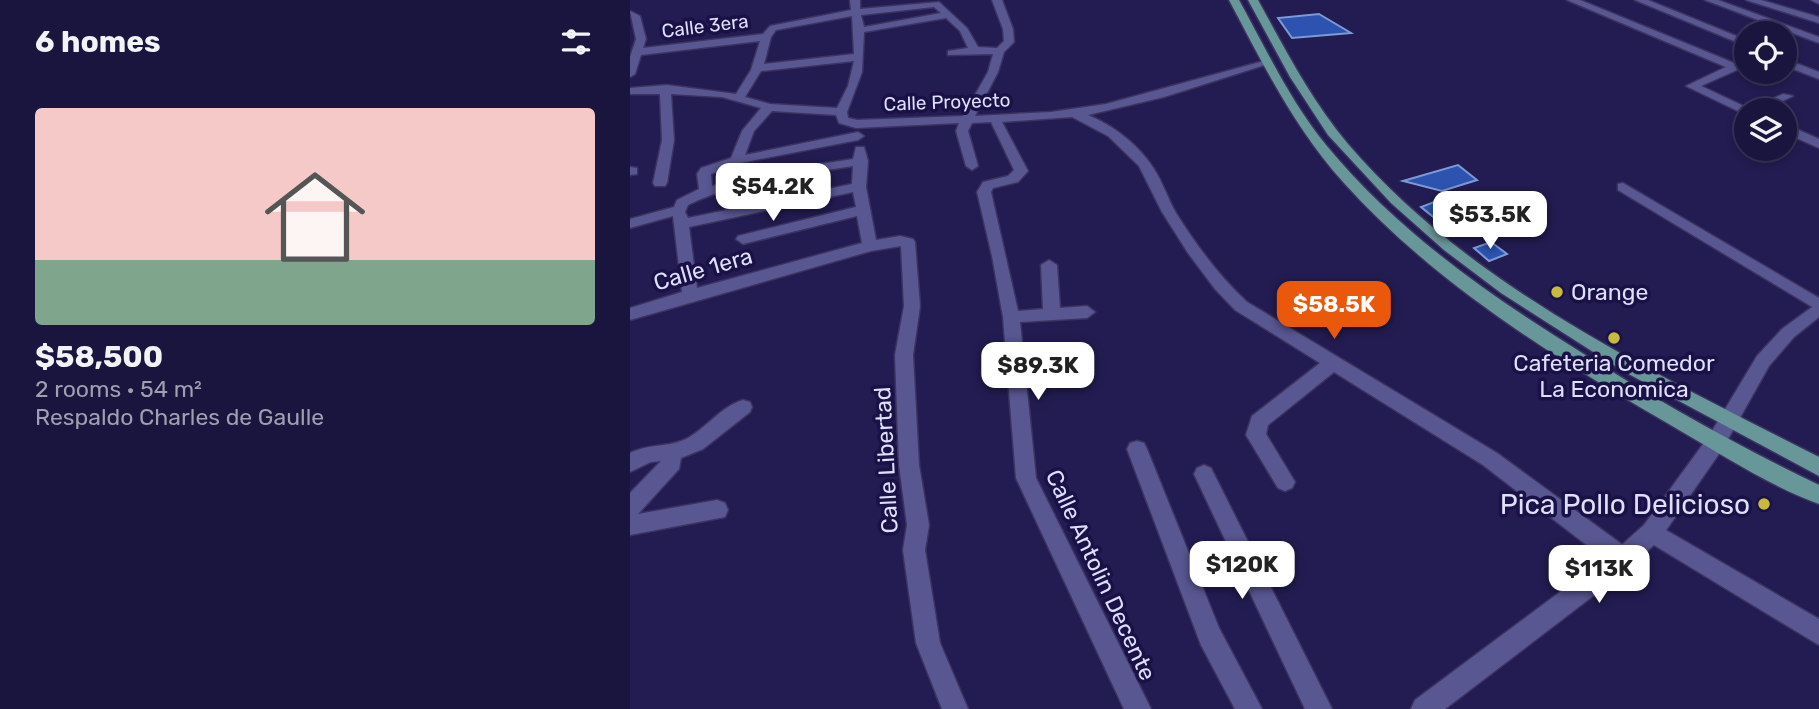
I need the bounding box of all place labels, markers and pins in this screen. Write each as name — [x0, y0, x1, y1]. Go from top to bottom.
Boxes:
pin: $54.2K — [716, 164, 830, 223]
pin: $53.5K — [1433, 191, 1547, 251]
place label: Orange — [1571, 278, 1648, 306]
pin: $58.5K — [1277, 282, 1391, 341]
marker: Orange — [1549, 284, 1565, 300]
marker: Cafeteria Comedor La Economica — [1606, 330, 1622, 346]
pin: $89.3K — [981, 342, 1095, 402]
place label: Cafeteria Comedor La Economica — [1513, 349, 1715, 403]
place label: Pica Pollo Delicioso — [1500, 488, 1750, 521]
marker: Pica Pollo Delicioso — [1756, 496, 1772, 512]
pin: $120K — [1193, 542, 1291, 601]
pin: $113K — [1550, 546, 1648, 605]

